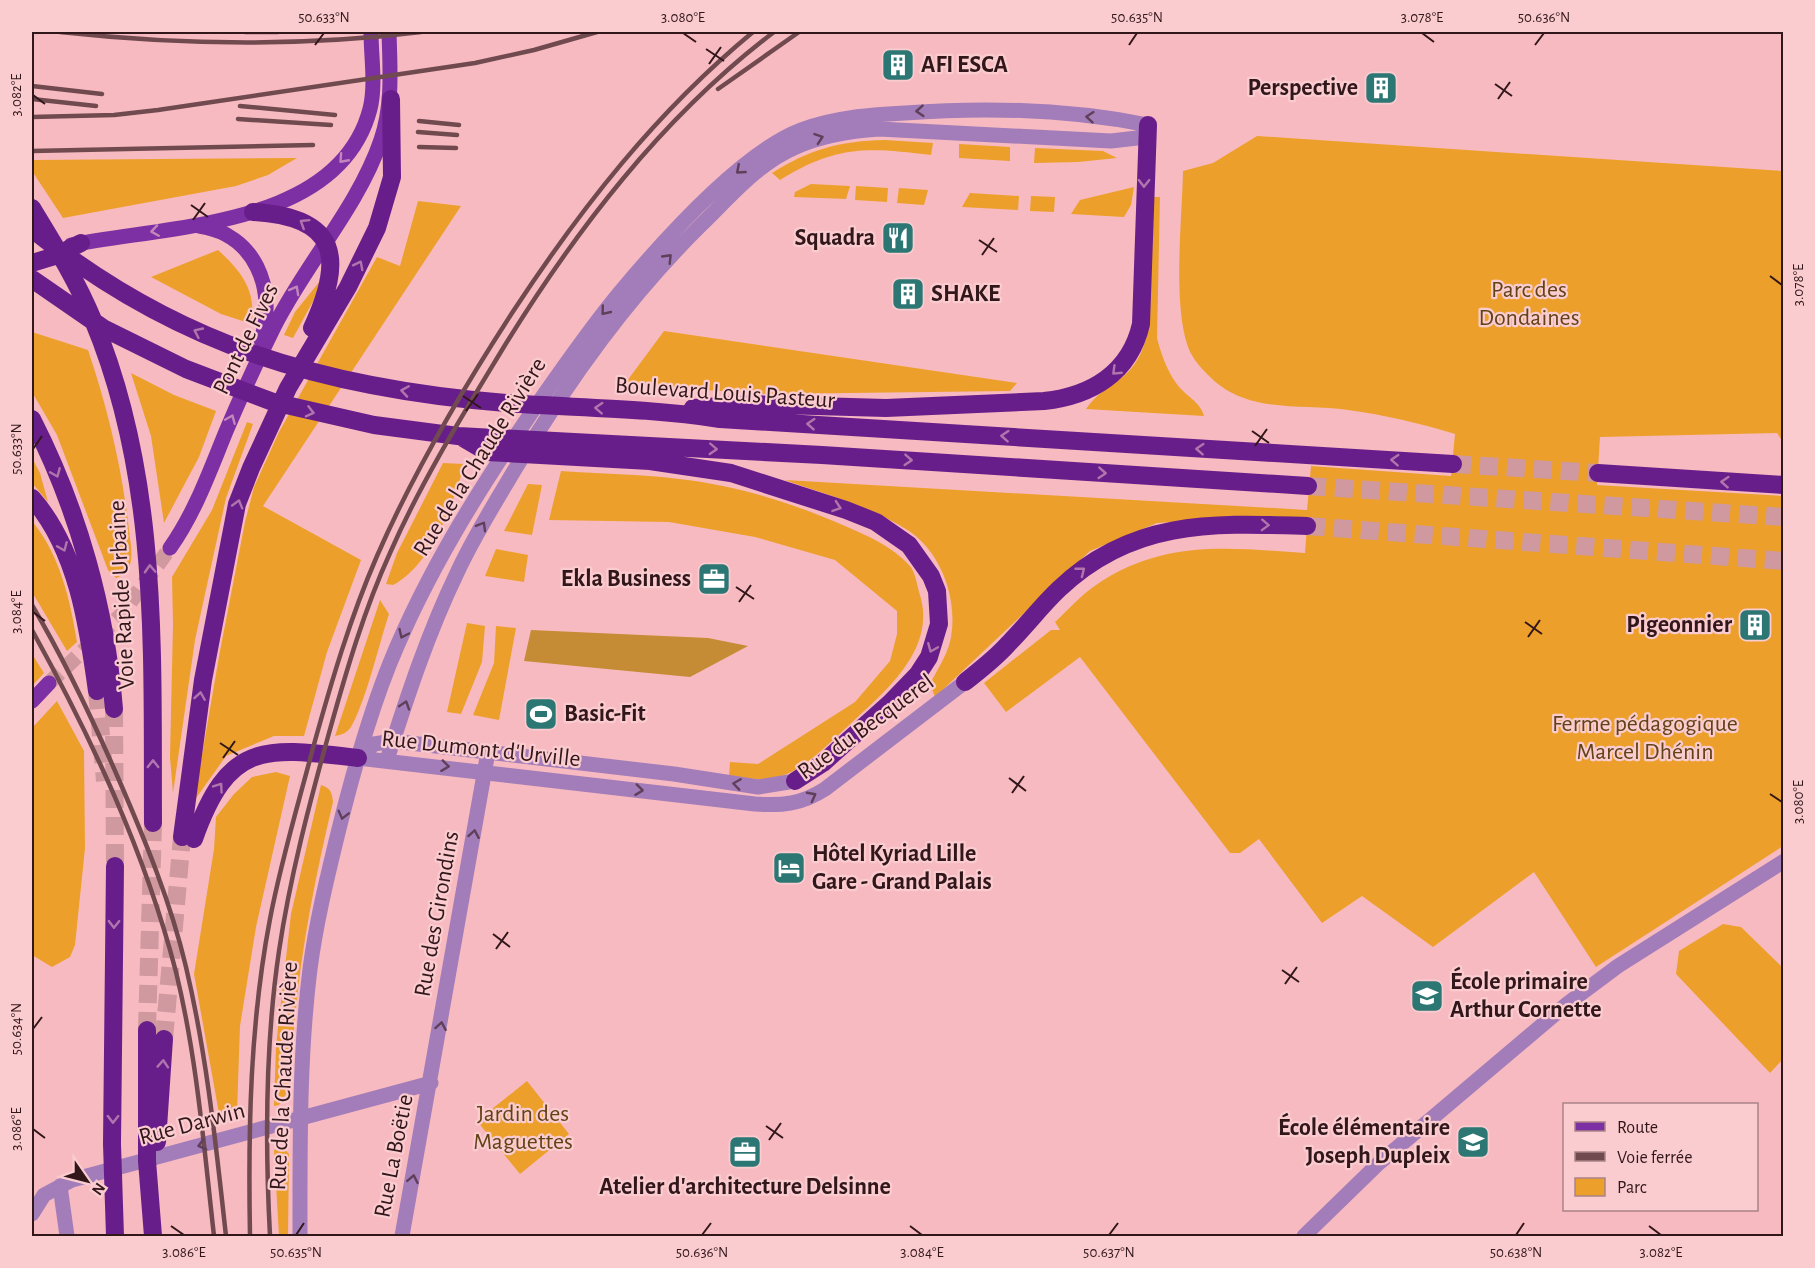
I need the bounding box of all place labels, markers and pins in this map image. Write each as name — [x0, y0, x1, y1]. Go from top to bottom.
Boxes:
building icon: AFI ESCA — [880, 47, 916, 83]
place label: AFI ESCA — [921, 53, 1009, 77]
building icon: Perspective — [1363, 70, 1399, 106]
place label: Perspective — [1247, 76, 1358, 100]
restaurant icon: Squadra — [880, 220, 916, 256]
place label: Squadra — [795, 226, 875, 250]
building icon: SHAKE — [890, 276, 926, 312]
place label: SHAKE — [931, 282, 1000, 306]
office icon: Ekla Business — [696, 561, 732, 597]
place label: Ekla Business — [561, 567, 691, 591]
building icon: Pigeonnier — [1737, 607, 1773, 643]
place label: Pigeonnier — [1626, 613, 1733, 637]
sports icon: Basic-Fit — [523, 696, 559, 732]
place label: Basic-Fit — [564, 702, 646, 726]
place label: Hôtel Kyriad Lille Gare - Grand Palais — [812, 842, 992, 894]
hotel icon: Hôtel Kyriad Lille Gare - Grand Palais — [771, 850, 807, 886]
place label: École primaire Arthur Cornette — [1450, 966, 1601, 1022]
school or university icon: École primaire Arthur Cornette — [1409, 978, 1445, 1014]
place label: École élémentaire Joseph Dupleix — [1278, 1112, 1450, 1168]
school or university icon: École élémentaire Joseph Dupleix — [1455, 1124, 1491, 1160]
office icon: Atelier d'architecture Delsinne — [727, 1134, 763, 1170]
place label: Atelier d'architecture Delsinne — [599, 1175, 891, 1199]

